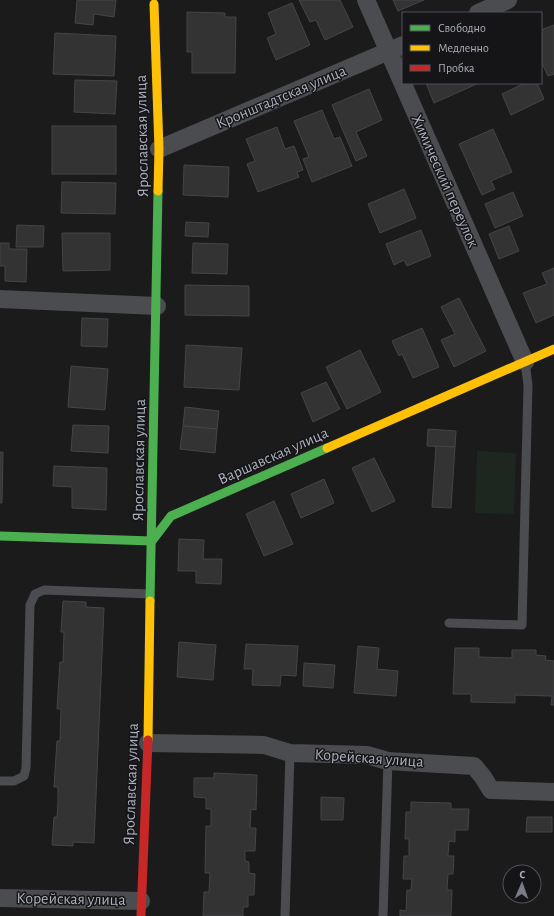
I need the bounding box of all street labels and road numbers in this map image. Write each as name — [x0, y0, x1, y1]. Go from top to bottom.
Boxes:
street label: Кронштадтская улица — [214, 62, 349, 133]
street label: Ярославская улица — [133, 75, 152, 197]
street label: Химический переулок — [408, 112, 482, 251]
street label: Ярославская улица — [130, 399, 149, 521]
street label: Варшавская улица — [215, 425, 331, 488]
street label: Ярославская улица — [121, 723, 142, 845]
street label: Корейская улица — [314, 746, 424, 771]
street label: Корейская улица — [16, 890, 126, 909]

